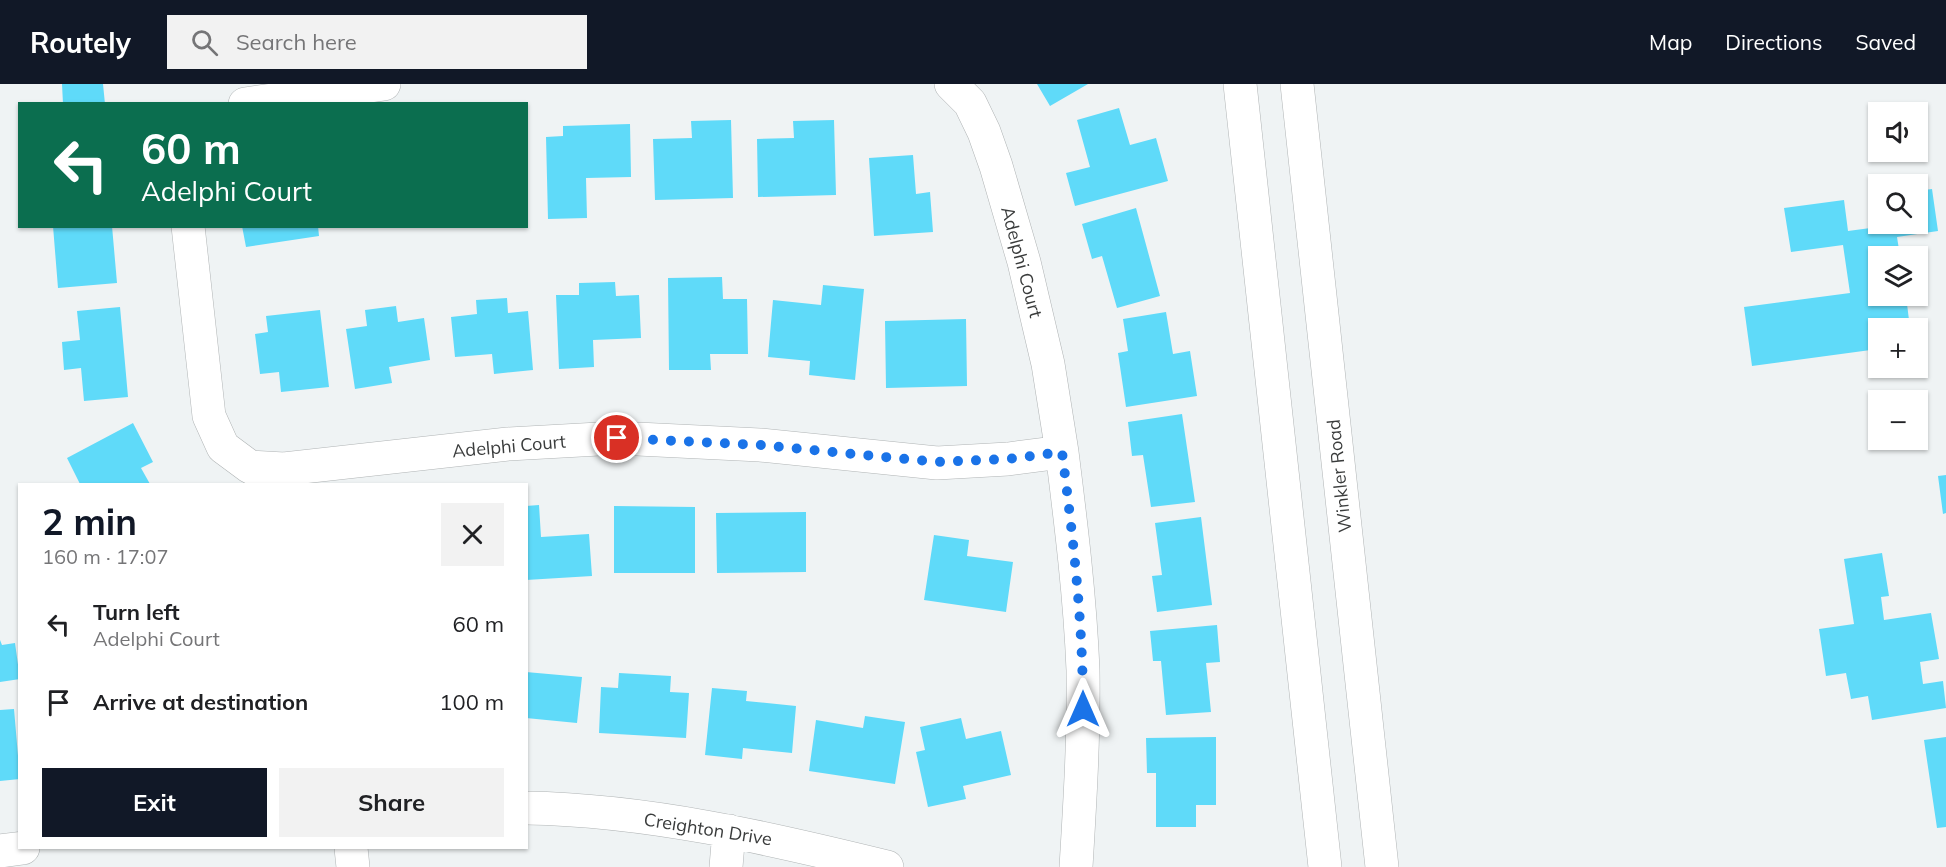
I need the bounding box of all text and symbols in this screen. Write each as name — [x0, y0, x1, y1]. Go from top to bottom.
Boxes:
search box — [167, 15, 587, 69]
text: Routely — [30, 25, 131, 60]
icon: search — [188, 26, 221, 59]
text: Search here — [236, 28, 357, 56]
text: Map — [1649, 29, 1692, 55]
text: Directions — [1725, 29, 1822, 55]
text: Saved — [1855, 29, 1916, 55]
map controls — [1868, 102, 1928, 450]
button: sound — [1868, 102, 1928, 162]
text: 60 m — [141, 122, 241, 175]
icon: left — [42, 126, 120, 204]
text: Adelphi Court — [141, 174, 312, 208]
button: search — [1868, 174, 1928, 234]
street label: Adelphi Court — [996, 204, 1048, 320]
button: layers — [1868, 246, 1928, 306]
button: + — [1868, 318, 1928, 378]
button: − — [1868, 390, 1928, 450]
pin — [591, 412, 642, 463]
street label: Winkler Road — [1322, 418, 1356, 534]
icon: arrive — [600, 421, 633, 454]
street label: Adelphi Court — [451, 430, 567, 462]
text: 2 min — [42, 499, 137, 544]
button: close — [441, 503, 504, 566]
text: 160 m · 17:07 — [42, 544, 168, 569]
text: Turn left — [93, 598, 180, 626]
icon: left — [42, 608, 75, 641]
text: 60 m — [453, 610, 504, 638]
text: Adelphi Court — [93, 626, 220, 651]
position arrow — [1051, 677, 1115, 741]
icon: arrive — [42, 686, 75, 719]
text: Arrive at destination — [93, 688, 308, 716]
text: 100 m — [439, 688, 504, 716]
button: Exit — [42, 768, 267, 837]
button: Share — [279, 768, 504, 837]
street label: Creighton Drive — [642, 808, 774, 850]

